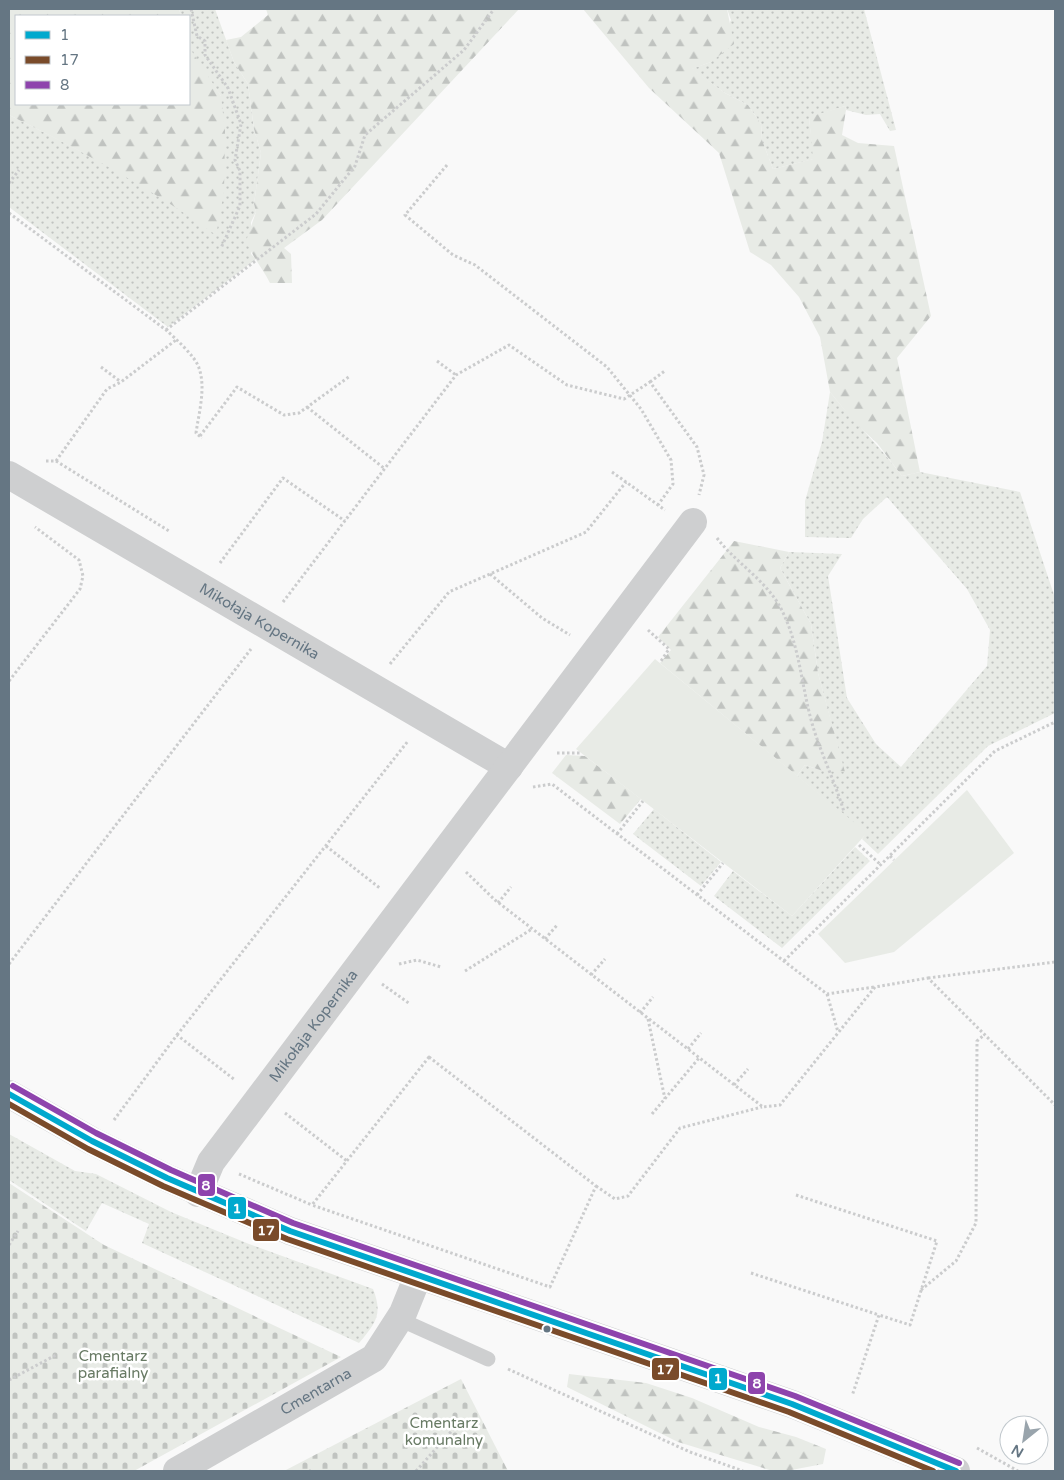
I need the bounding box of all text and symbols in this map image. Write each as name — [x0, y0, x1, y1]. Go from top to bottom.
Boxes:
legend — [15, 15, 190, 105]
text: 1 — [60, 26, 69, 44]
text: 17 — [60, 51, 79, 69]
text: 8 — [60, 76, 69, 94]
street label: Mikołaja Kopernika — [196, 579, 323, 663]
street label: Mikołaja Kopernika — [265, 966, 362, 1086]
line badge: 8 — [197, 1173, 216, 1197]
text: 8 — [202, 1177, 211, 1194]
line badge: 1 — [227, 1196, 247, 1220]
text: 1 — [233, 1200, 241, 1217]
line badge: 17 — [252, 1218, 280, 1242]
text: 17 — [257, 1222, 275, 1239]
unlabelled marker — [542, 1324, 552, 1334]
park label: Cmentarz parafialny — [78, 1347, 148, 1382]
line badge: 17 — [651, 1357, 680, 1381]
text: 17 — [656, 1361, 674, 1378]
street label: Cmentarna — [277, 1364, 355, 1419]
line badge: 1 — [708, 1367, 728, 1391]
text: 1 — [714, 1370, 722, 1387]
line badge: 8 — [747, 1371, 766, 1395]
text: 8 — [753, 1375, 762, 1392]
park label: Cmentarz komunalny — [405, 1414, 483, 1449]
north arrow — [999, 1415, 1049, 1465]
text: N — [1009, 1441, 1027, 1461]

